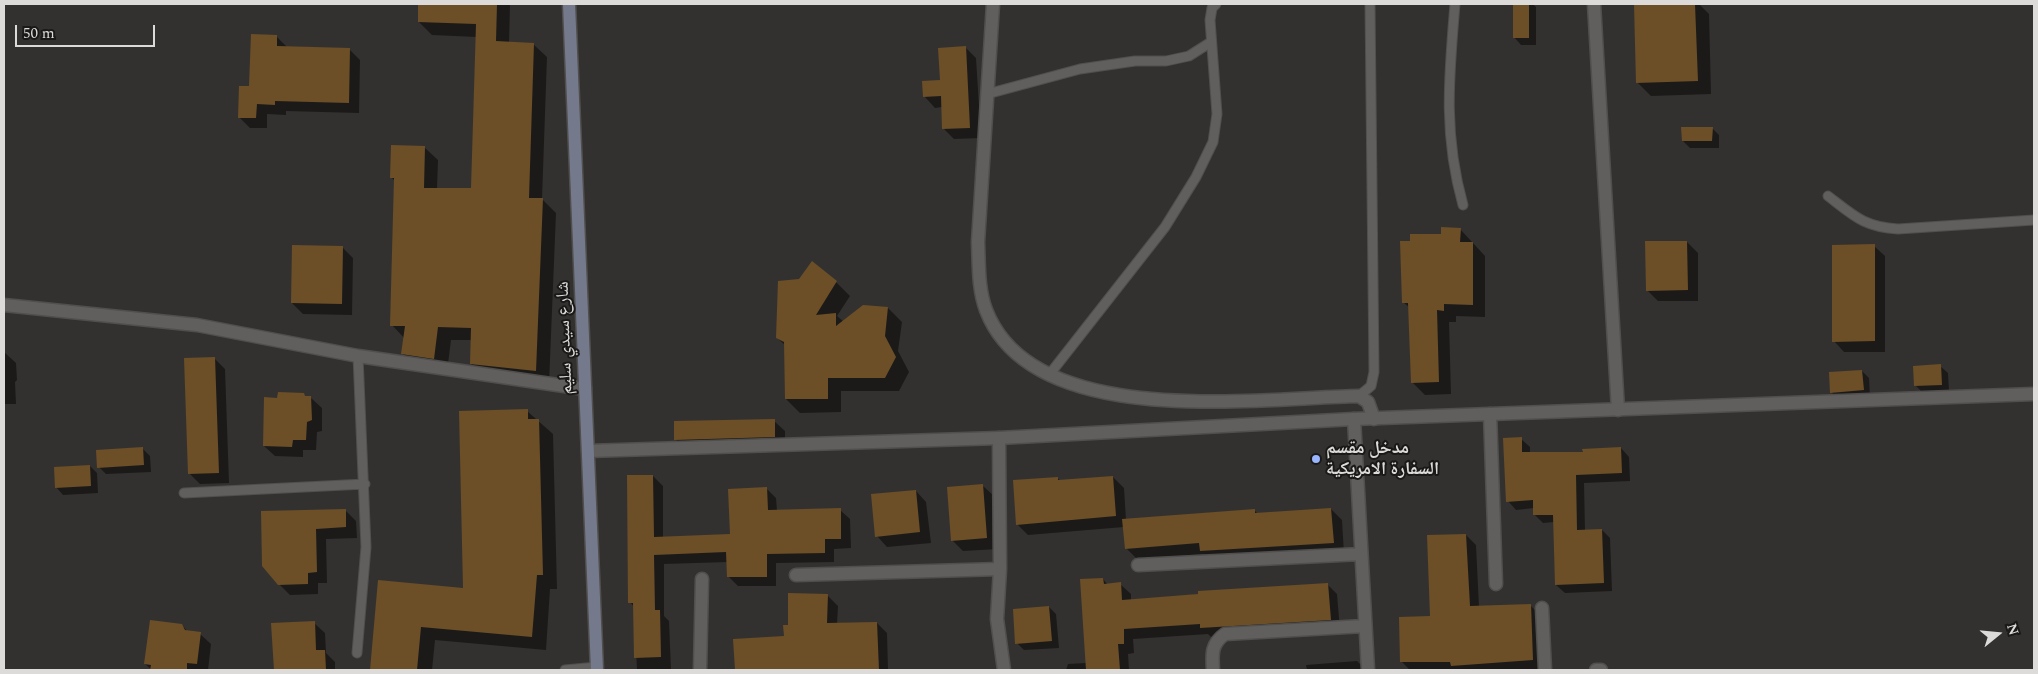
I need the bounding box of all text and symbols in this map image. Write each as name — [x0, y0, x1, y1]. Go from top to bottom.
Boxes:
scale bar — [18, 15, 158, 47]
text: 50 m — [23, 22, 55, 45]
street label: شارع سيدي سليم — [553, 281, 579, 395]
place label: مدخل مقسم السفارة الامريكية — [1326, 438, 1439, 480]
marker: مدخل مقسم السفارة الامريكية — [1310, 453, 1322, 465]
north arrow — [1973, 609, 2023, 659]
text: N — [2001, 621, 2025, 638]

